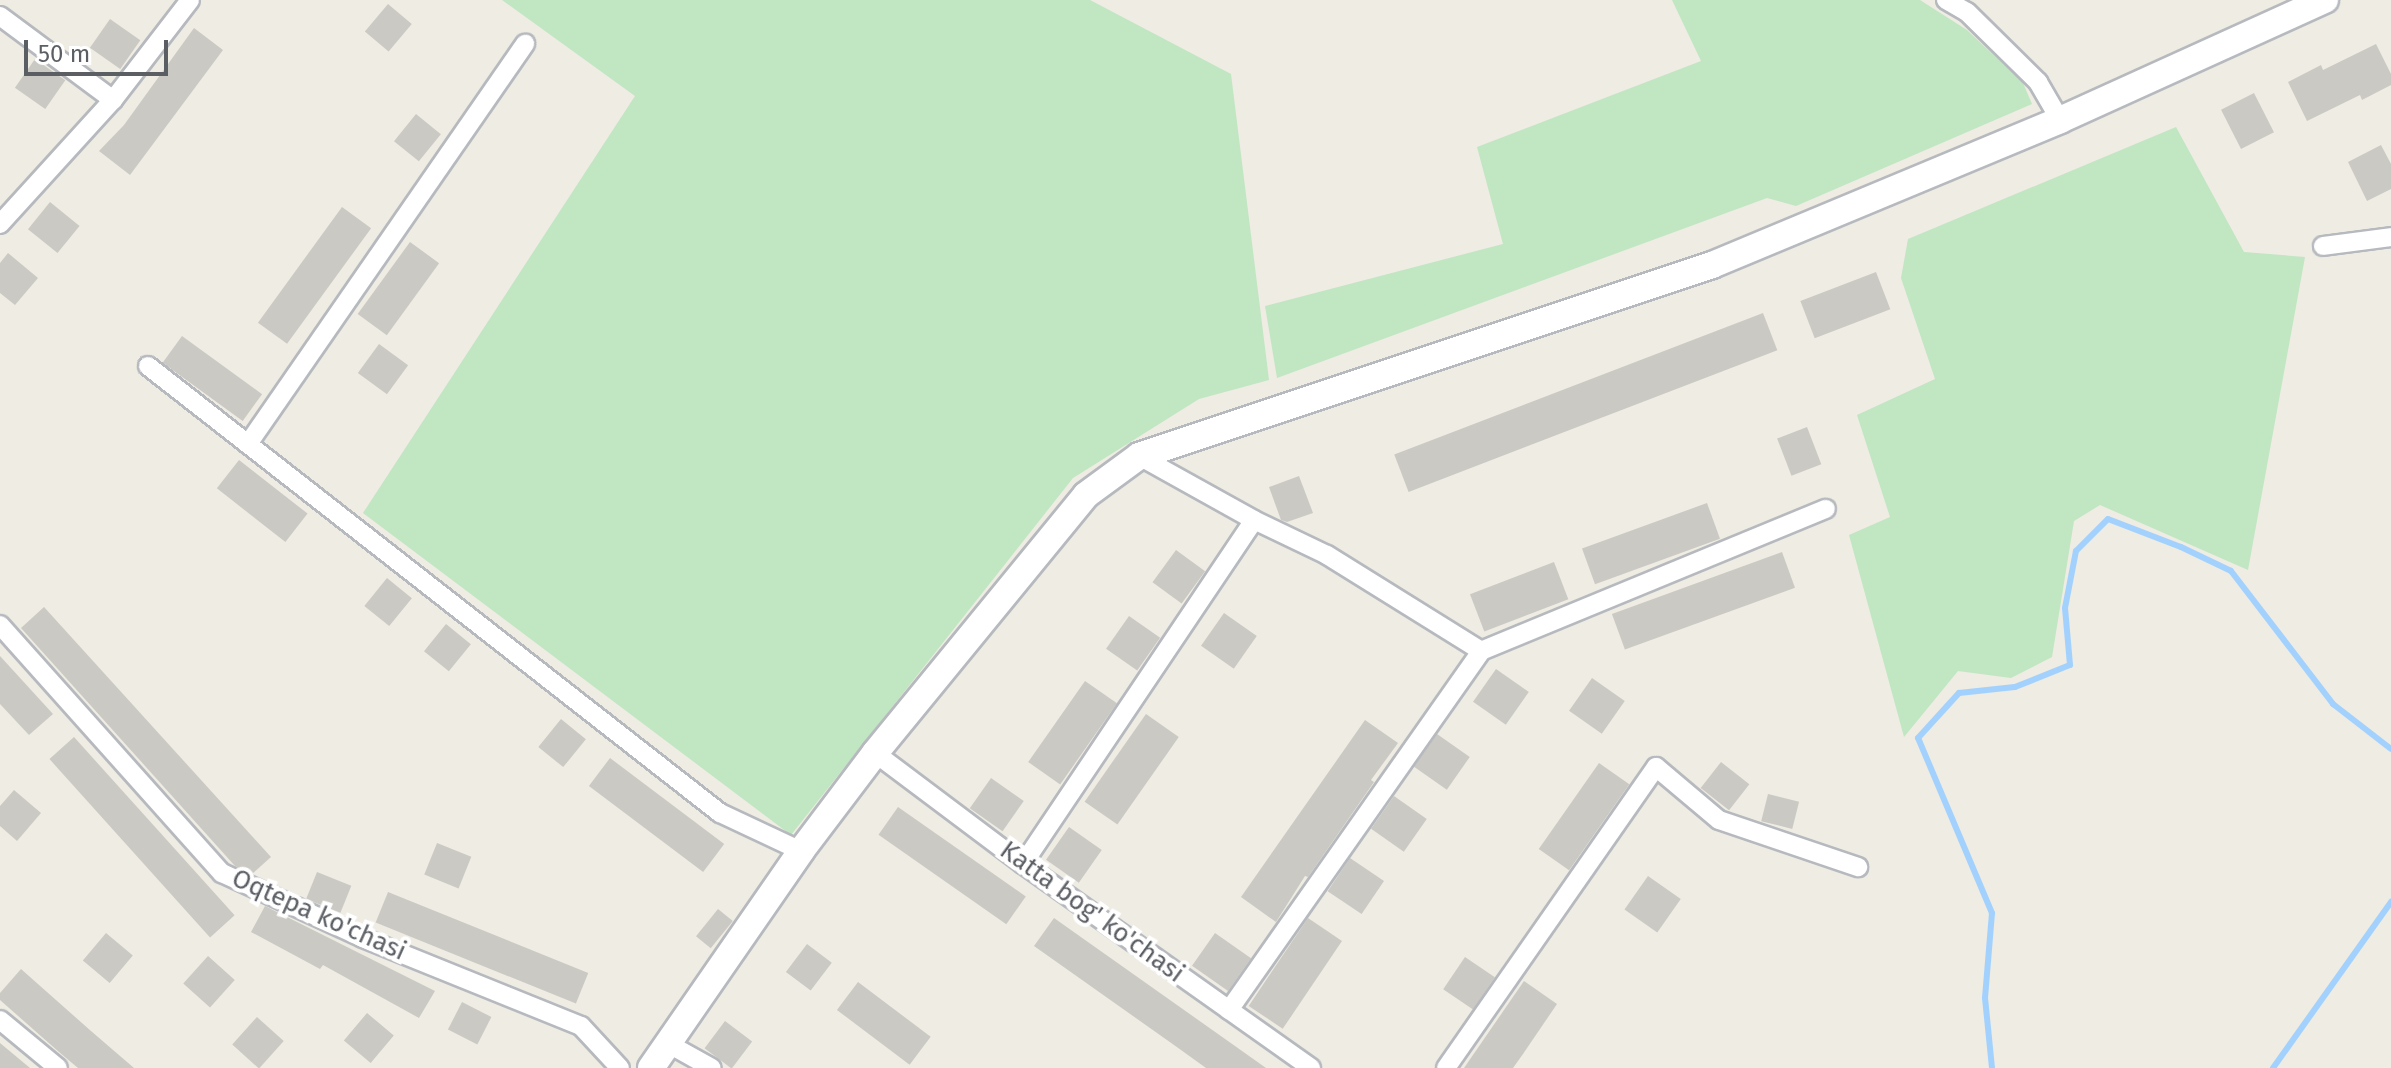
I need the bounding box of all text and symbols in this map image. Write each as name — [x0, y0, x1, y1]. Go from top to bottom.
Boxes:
scale bar — [28, 24, 172, 74]
text: 50 m — [38, 40, 90, 68]
street label: Katta bog' ko'chasi — [994, 835, 1190, 989]
street label: Oqtepa ko'chasi — [227, 863, 411, 967]

